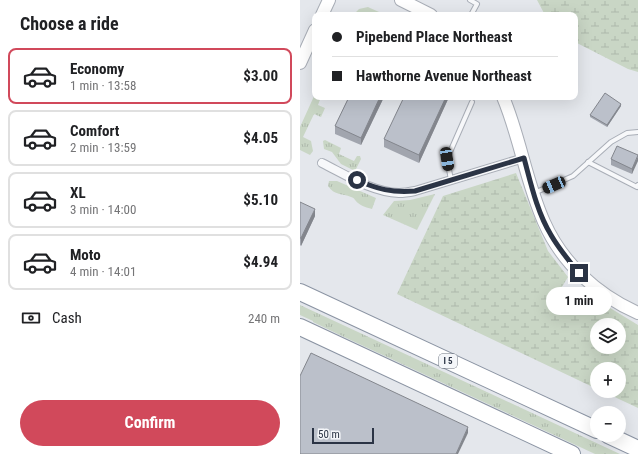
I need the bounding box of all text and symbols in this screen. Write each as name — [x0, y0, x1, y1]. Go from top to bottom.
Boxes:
text: Choose a ride — [20, 13, 119, 34]
text: Pipebend Place Northeast — [356, 28, 512, 46]
icon: car — [22, 58, 58, 94]
text: Economy — [70, 60, 124, 78]
text: $3.00 — [243, 67, 278, 85]
text: Hawthorne Avenue Northeast — [356, 67, 532, 85]
text: 1 min · 13:58 — [70, 78, 136, 93]
icon: car — [22, 120, 58, 156]
text: Comfort — [70, 122, 119, 140]
text: $4.05 — [243, 129, 278, 147]
text: 2 min · 13:59 — [70, 140, 136, 155]
car — [439, 146, 455, 172]
route start — [348, 171, 366, 189]
car — [541, 175, 567, 195]
icon: car — [22, 182, 58, 218]
text: XL — [70, 184, 86, 202]
text: $5.10 — [243, 191, 278, 209]
text: 3 min · 14:00 — [70, 202, 136, 217]
icon: car — [22, 244, 58, 280]
text: Moto — [70, 246, 101, 264]
text: $4.94 — [243, 253, 278, 271]
text: 4 min · 14:01 — [70, 264, 136, 279]
route end — [570, 264, 588, 282]
callout: 1 min — [546, 287, 612, 315]
text: 1 min — [565, 293, 593, 308]
icon: cash — [20, 307, 42, 329]
text: Cash — [52, 309, 82, 327]
text: 240 m — [248, 311, 280, 326]
map controls — [590, 318, 626, 442]
button: layers — [590, 318, 626, 354]
road number: I 5 — [439, 354, 457, 368]
button: + — [590, 362, 626, 398]
button: Confirm — [20, 400, 280, 446]
button: − — [590, 406, 626, 442]
scale bar — [312, 426, 374, 445]
text: 50 m — [318, 428, 340, 441]

